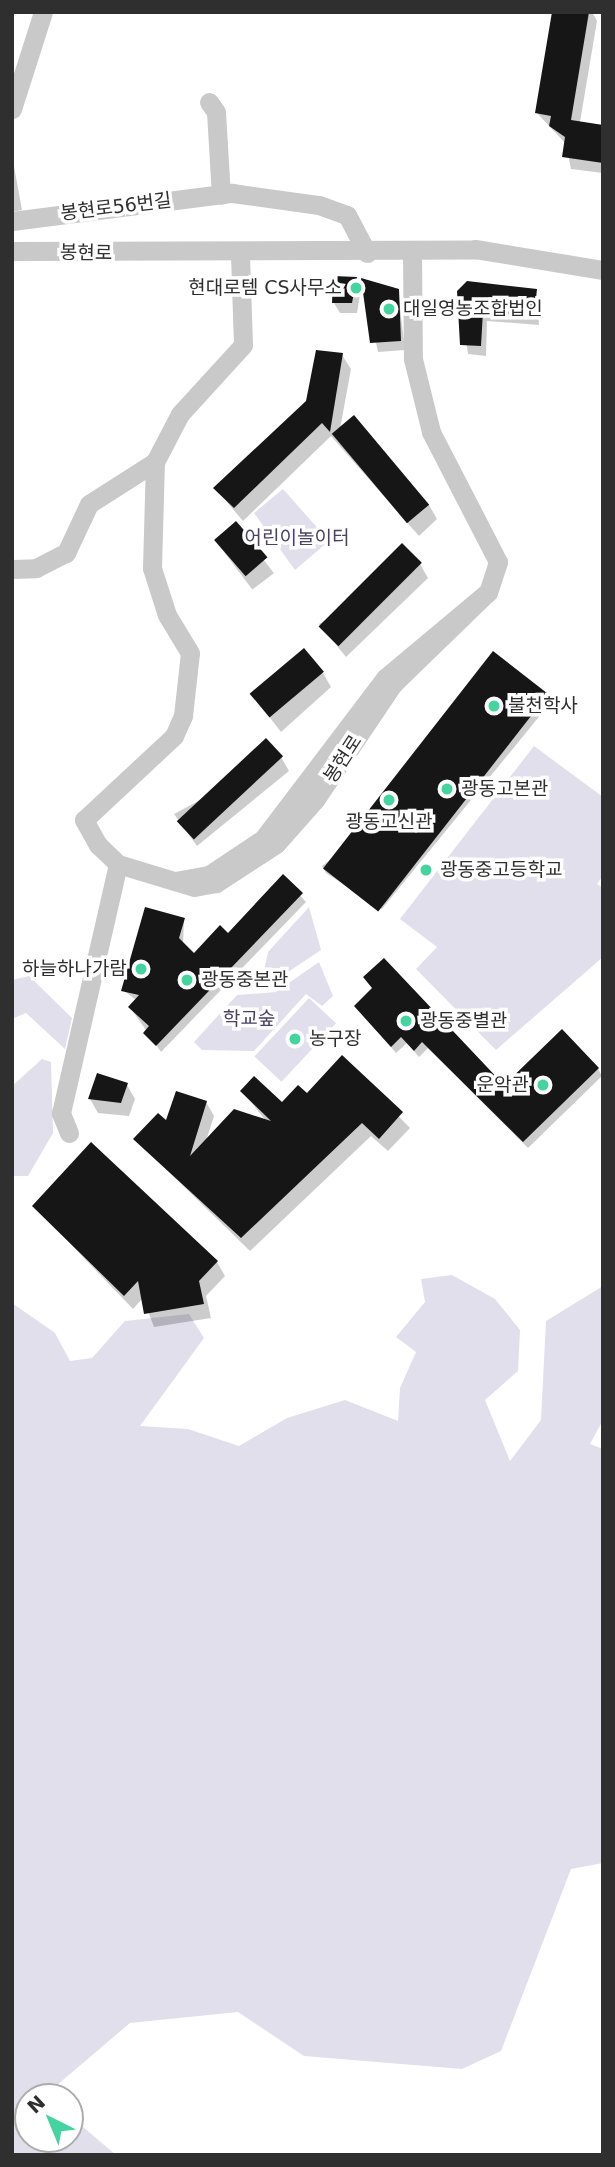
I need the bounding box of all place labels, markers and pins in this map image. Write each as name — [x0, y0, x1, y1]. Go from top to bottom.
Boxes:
place label: 현대로템 CS사무소 — [188, 277, 342, 299]
marker: 현대로템 CS사무소 — [348, 280, 364, 296]
place label: 대일영농조합법인 — [403, 298, 543, 320]
marker: 대일영농조합법인 — [381, 301, 397, 317]
place label: 불천학사 — [508, 695, 578, 717]
marker: 불천학사 — [486, 698, 502, 714]
place label: 광동고본관 — [461, 778, 548, 800]
marker: 광동고본관 — [439, 781, 455, 797]
marker: 광동고신관 — [381, 792, 397, 808]
place label: 광동고신관 — [345, 811, 433, 833]
place label: 광동중고등학교 — [440, 859, 562, 881]
marker: 광동중고등학교 — [418, 862, 434, 878]
place label: 하늘하나가람 — [22, 958, 127, 980]
marker: 하늘하나가람 — [133, 961, 149, 977]
place label: 광동중본관 — [201, 969, 288, 991]
marker: 광동중본관 — [179, 972, 195, 988]
place label: 광동중별관 — [420, 1010, 507, 1032]
marker: 광동중별관 — [398, 1013, 414, 1029]
place label: 농구장 — [309, 1028, 361, 1050]
marker: 농구장 — [287, 1031, 303, 1047]
place label: 운악관 — [477, 1074, 529, 1096]
marker: 운악관 — [535, 1077, 551, 1093]

